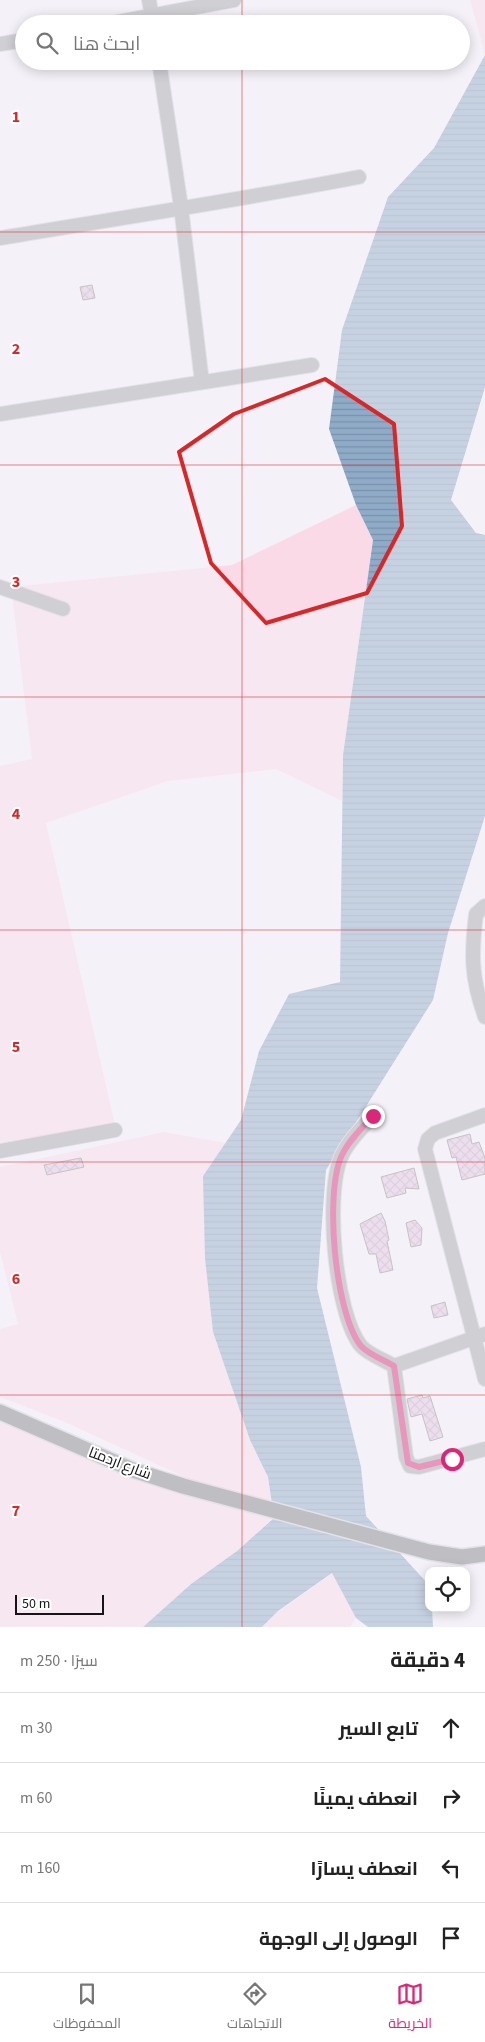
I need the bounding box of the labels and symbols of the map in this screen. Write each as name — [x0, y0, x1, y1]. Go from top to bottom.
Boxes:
text: 1 — [12, 106, 20, 128]
text: 2 — [12, 338, 20, 360]
text: 3 — [12, 571, 20, 593]
text: 4 — [12, 803, 21, 825]
text: 5 — [12, 1036, 20, 1058]
route end — [362, 1105, 385, 1128]
text: 6 — [12, 1268, 20, 1290]
street label: شارع اردمتا — [85, 1442, 154, 1485]
route start — [441, 1448, 464, 1471]
text: 7 — [12, 1500, 20, 1522]
scale bar — [15, 1592, 104, 1615]

